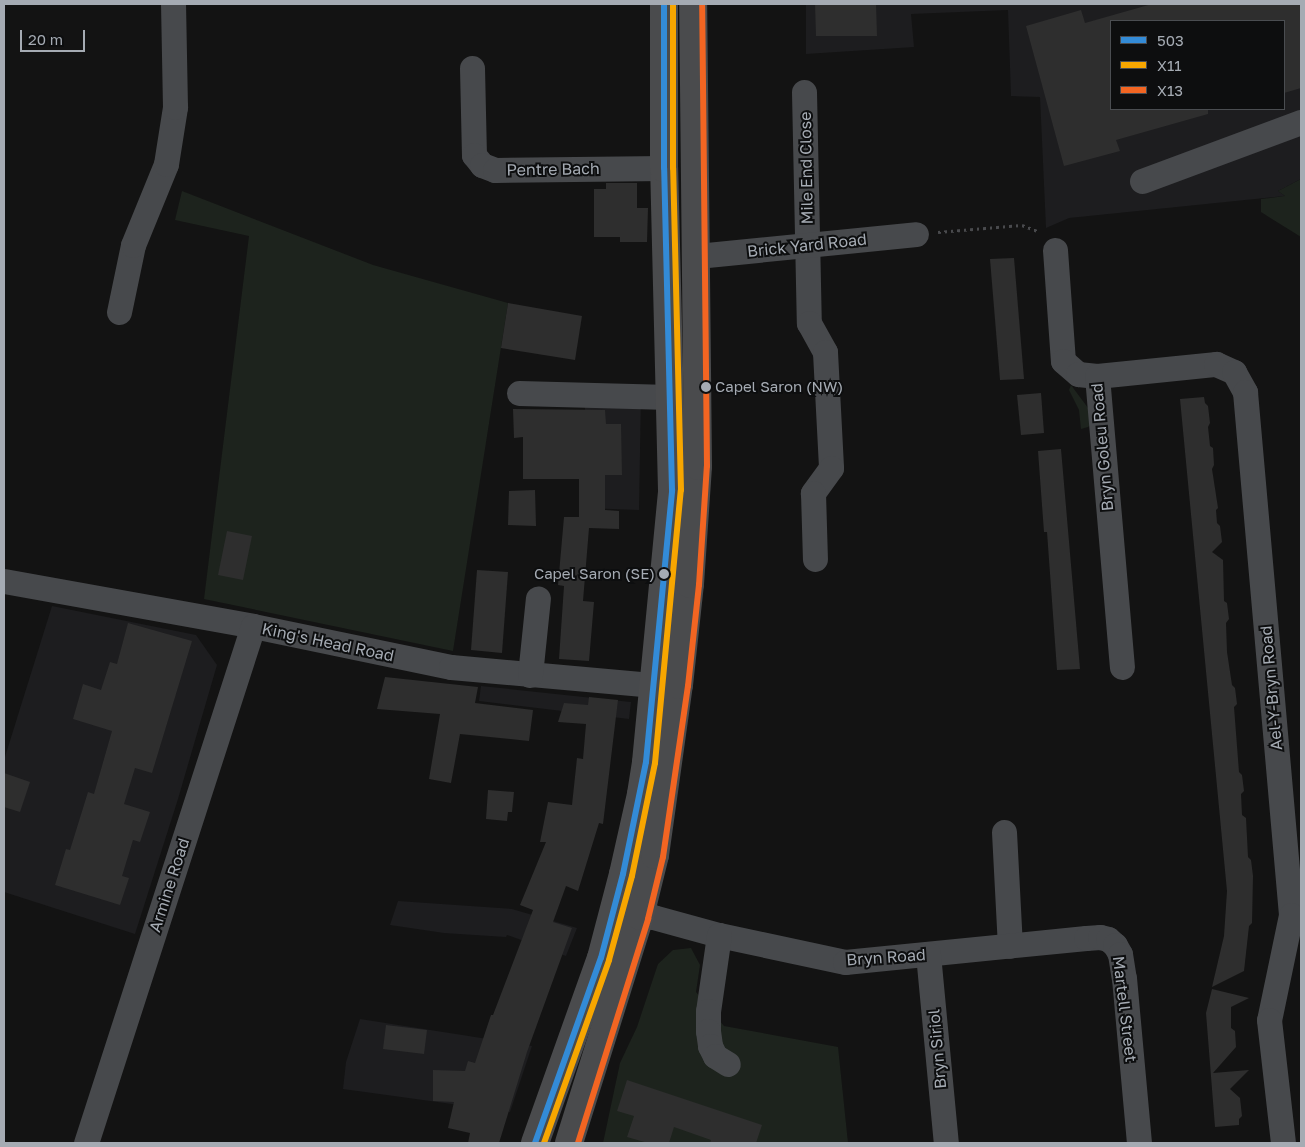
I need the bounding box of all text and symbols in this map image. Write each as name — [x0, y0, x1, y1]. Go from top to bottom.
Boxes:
scale bar — [22, 20, 88, 52]
legend — [1110, 20, 1285, 110]
text: 20 m — [28, 30, 63, 48]
text: 503 — [1157, 31, 1184, 49]
text: X11 — [1157, 56, 1181, 74]
text: X13 — [1157, 81, 1183, 99]
street label: Mile End Close — [795, 111, 817, 225]
street label: Pentre Bach — [506, 159, 600, 179]
street label: Brick Yard Road — [746, 229, 868, 261]
place label: Capel Saron (NW) — [715, 378, 843, 396]
marker: Capel Saron (NW) — [701, 382, 711, 392]
street label: Bryn Goleu Road — [1087, 382, 1117, 512]
place label: Capel Saron (SE) — [534, 565, 655, 583]
marker: Capel Saron (SE) — [659, 569, 669, 579]
street label: King's Head Road — [260, 619, 396, 665]
street label: Ael-Y-Bryn Road — [1256, 625, 1286, 751]
street label: Armine Road — [145, 836, 193, 934]
street label: Bryn Road — [846, 945, 926, 969]
street label: Martell Street — [1109, 955, 1141, 1063]
street label: Bryn Siriol — [924, 1008, 950, 1090]

